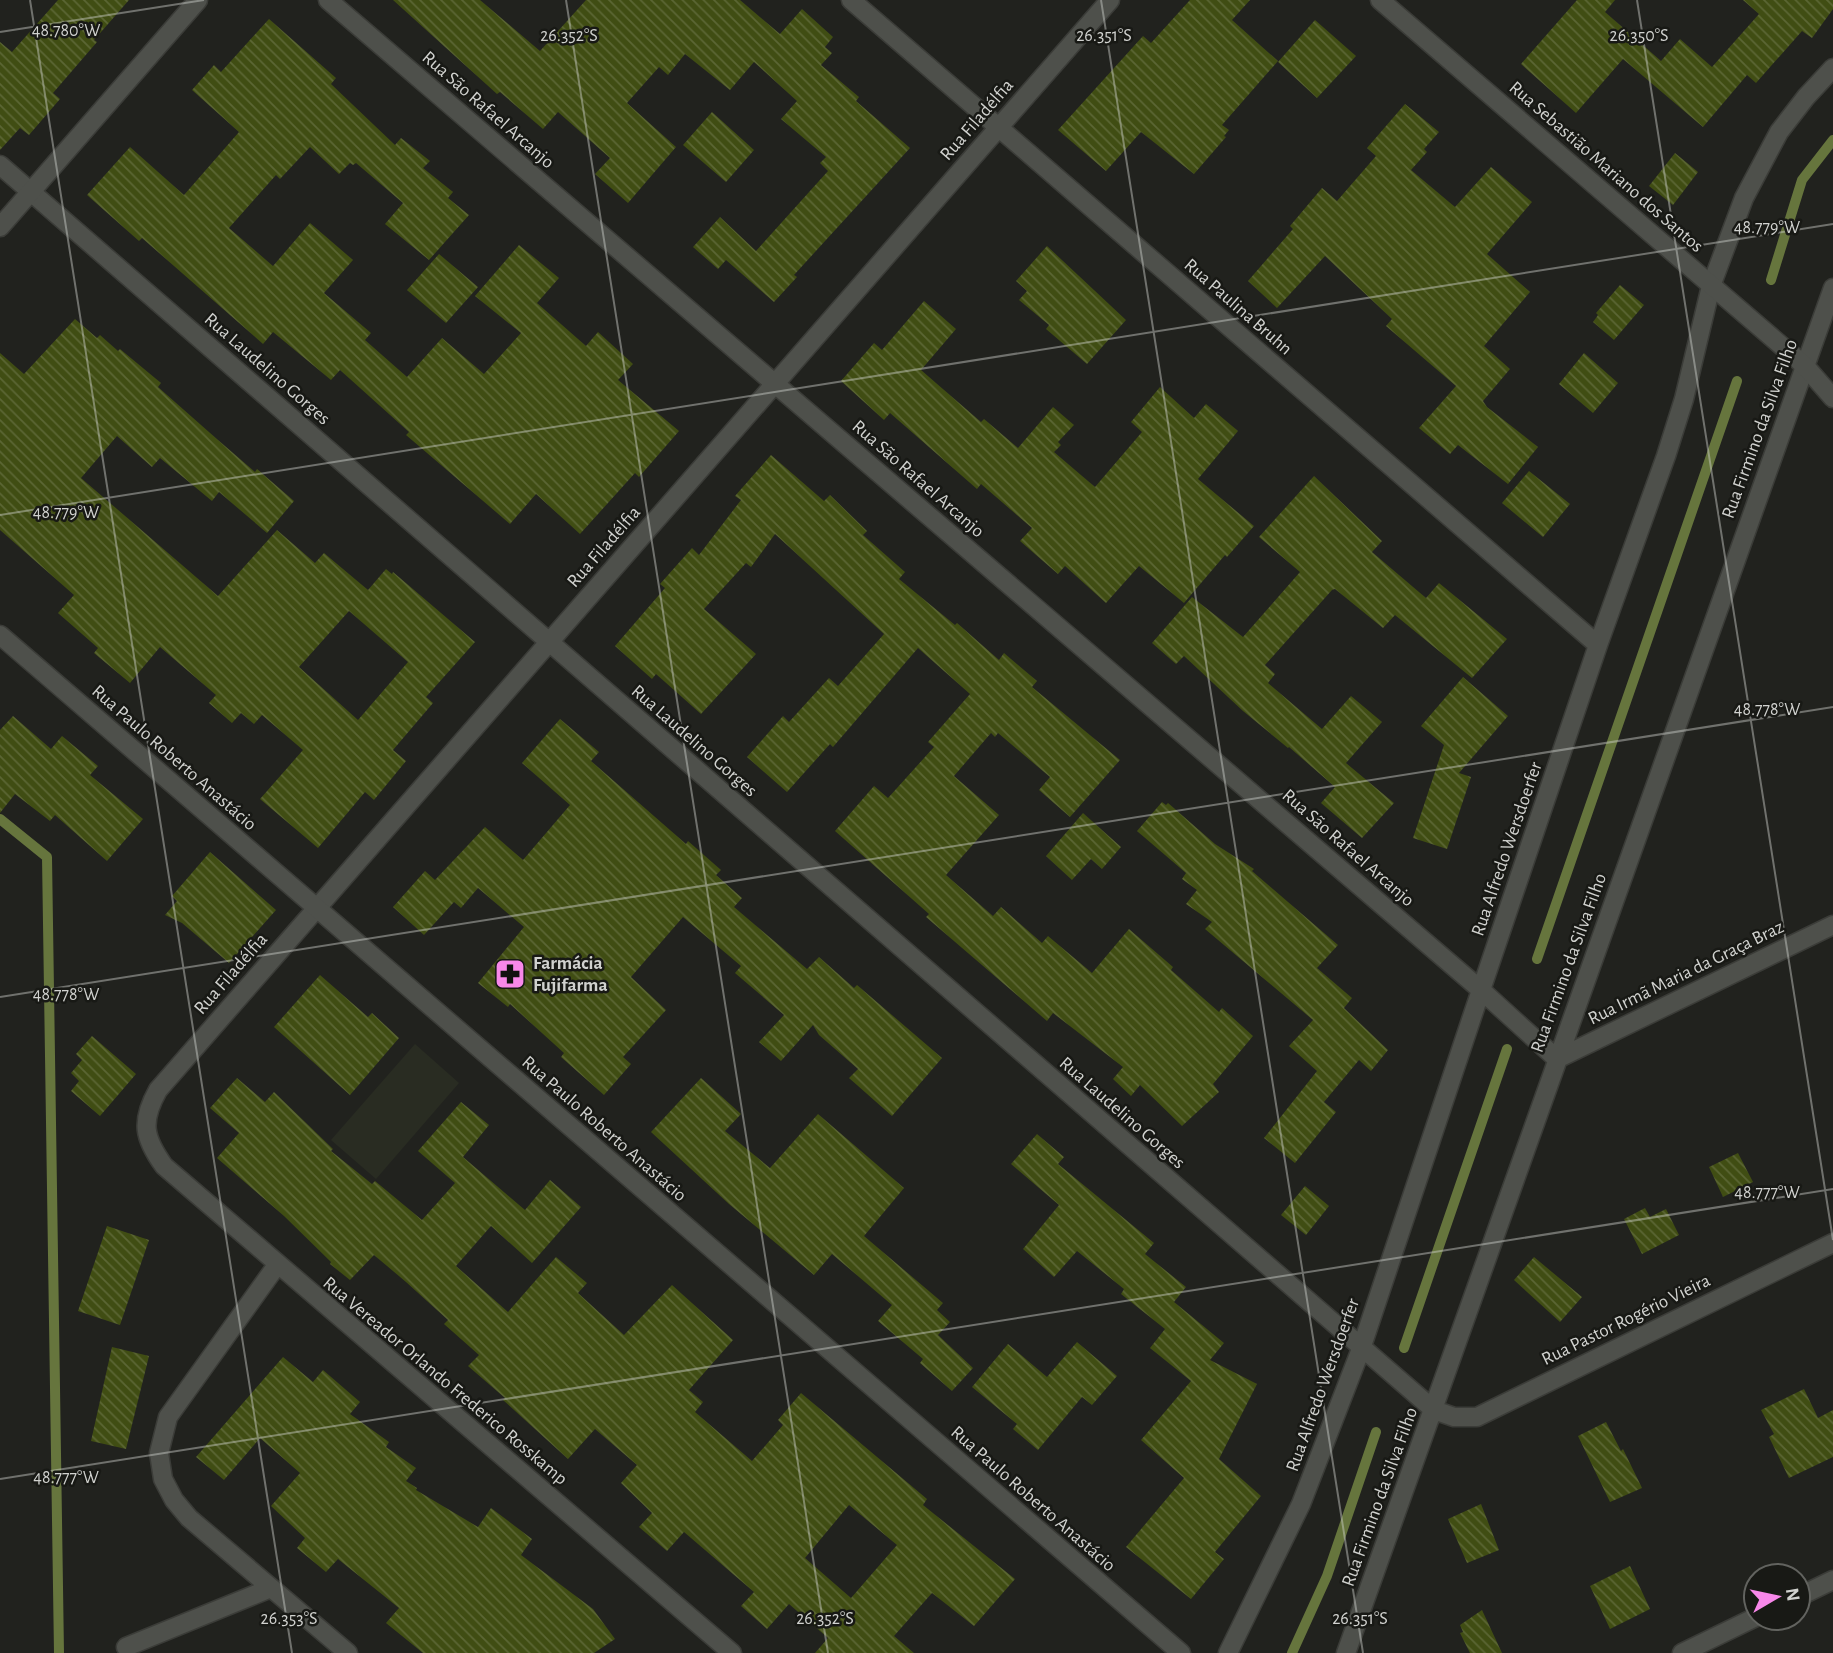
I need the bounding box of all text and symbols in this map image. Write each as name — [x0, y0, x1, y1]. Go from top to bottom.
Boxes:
text: 48.780°W — [32, 22, 100, 40]
text: 26.352°S — [540, 27, 598, 45]
text: 26.351°S — [1076, 27, 1132, 45]
text: 26.350°S — [1610, 27, 1669, 45]
street label: Rua São Rafael Arcanjo — [418, 48, 558, 172]
street label: Rua Filadélfia — [937, 76, 1017, 164]
street label: Rua Sebastião Mariano dos Santos — [1505, 78, 1707, 256]
text: 48.779°W — [1734, 219, 1800, 237]
street label: Rua Paulina Bruhn — [1180, 255, 1296, 359]
street label: Rua Laudelino Gorges — [201, 309, 333, 429]
street label: Rua Firmino da Silva Filho — [1719, 337, 1801, 521]
street label: Rua São Rafael Arcanjo — [848, 417, 988, 541]
street label: Rua Filadélfia — [564, 503, 644, 591]
text: 48.779°W — [33, 504, 99, 522]
street label: Rua Paulo Roberto Anastácio — [88, 681, 260, 835]
street label: Rua Laudelino Gorges — [628, 681, 760, 801]
text: 48.778°W — [1734, 701, 1800, 719]
street label: Rua Alfredo Wersdoerfer — [1468, 759, 1546, 939]
street label: Rua São Rafael Arcanjo — [1278, 786, 1418, 910]
street label: Rua Firmino da Silva Filho — [1528, 871, 1610, 1055]
street label: Rua Irmã Maria da Graça Braz — [1585, 917, 1787, 1029]
street label: Rua Filadélfia — [191, 930, 271, 1018]
place label: Farmácia Fujifarma — [533, 954, 608, 995]
pharmacy icon: Farmácia Fujifarma — [493, 957, 527, 991]
text: 48.778°W — [33, 986, 99, 1004]
street label: Rua Paulo Roberto Anastácio — [518, 1052, 690, 1206]
street label: Rua Laudelino Gorges — [1056, 1053, 1188, 1173]
text: 48.777°W — [1734, 1184, 1800, 1202]
street label: Rua Pastor Rogério Vieira — [1539, 1271, 1713, 1369]
street label: Rua Vereador Orlando Frederico Rosskamp — [319, 1273, 571, 1489]
street label: Rua Alfredo Wersdoerfer — [1283, 1296, 1363, 1474]
street label: Rua Firmino da Silva Filho — [1339, 1405, 1421, 1589]
street label: Rua Paulo Roberto Anastácio — [947, 1422, 1119, 1576]
text: 48.777°W — [33, 1469, 99, 1487]
north arrow — [1742, 1562, 1812, 1632]
text: N — [1782, 1587, 1803, 1603]
text: 26.353°S — [261, 1610, 317, 1628]
text: 26.352°S — [796, 1610, 854, 1628]
text: 26.351°S — [1332, 1610, 1388, 1628]

